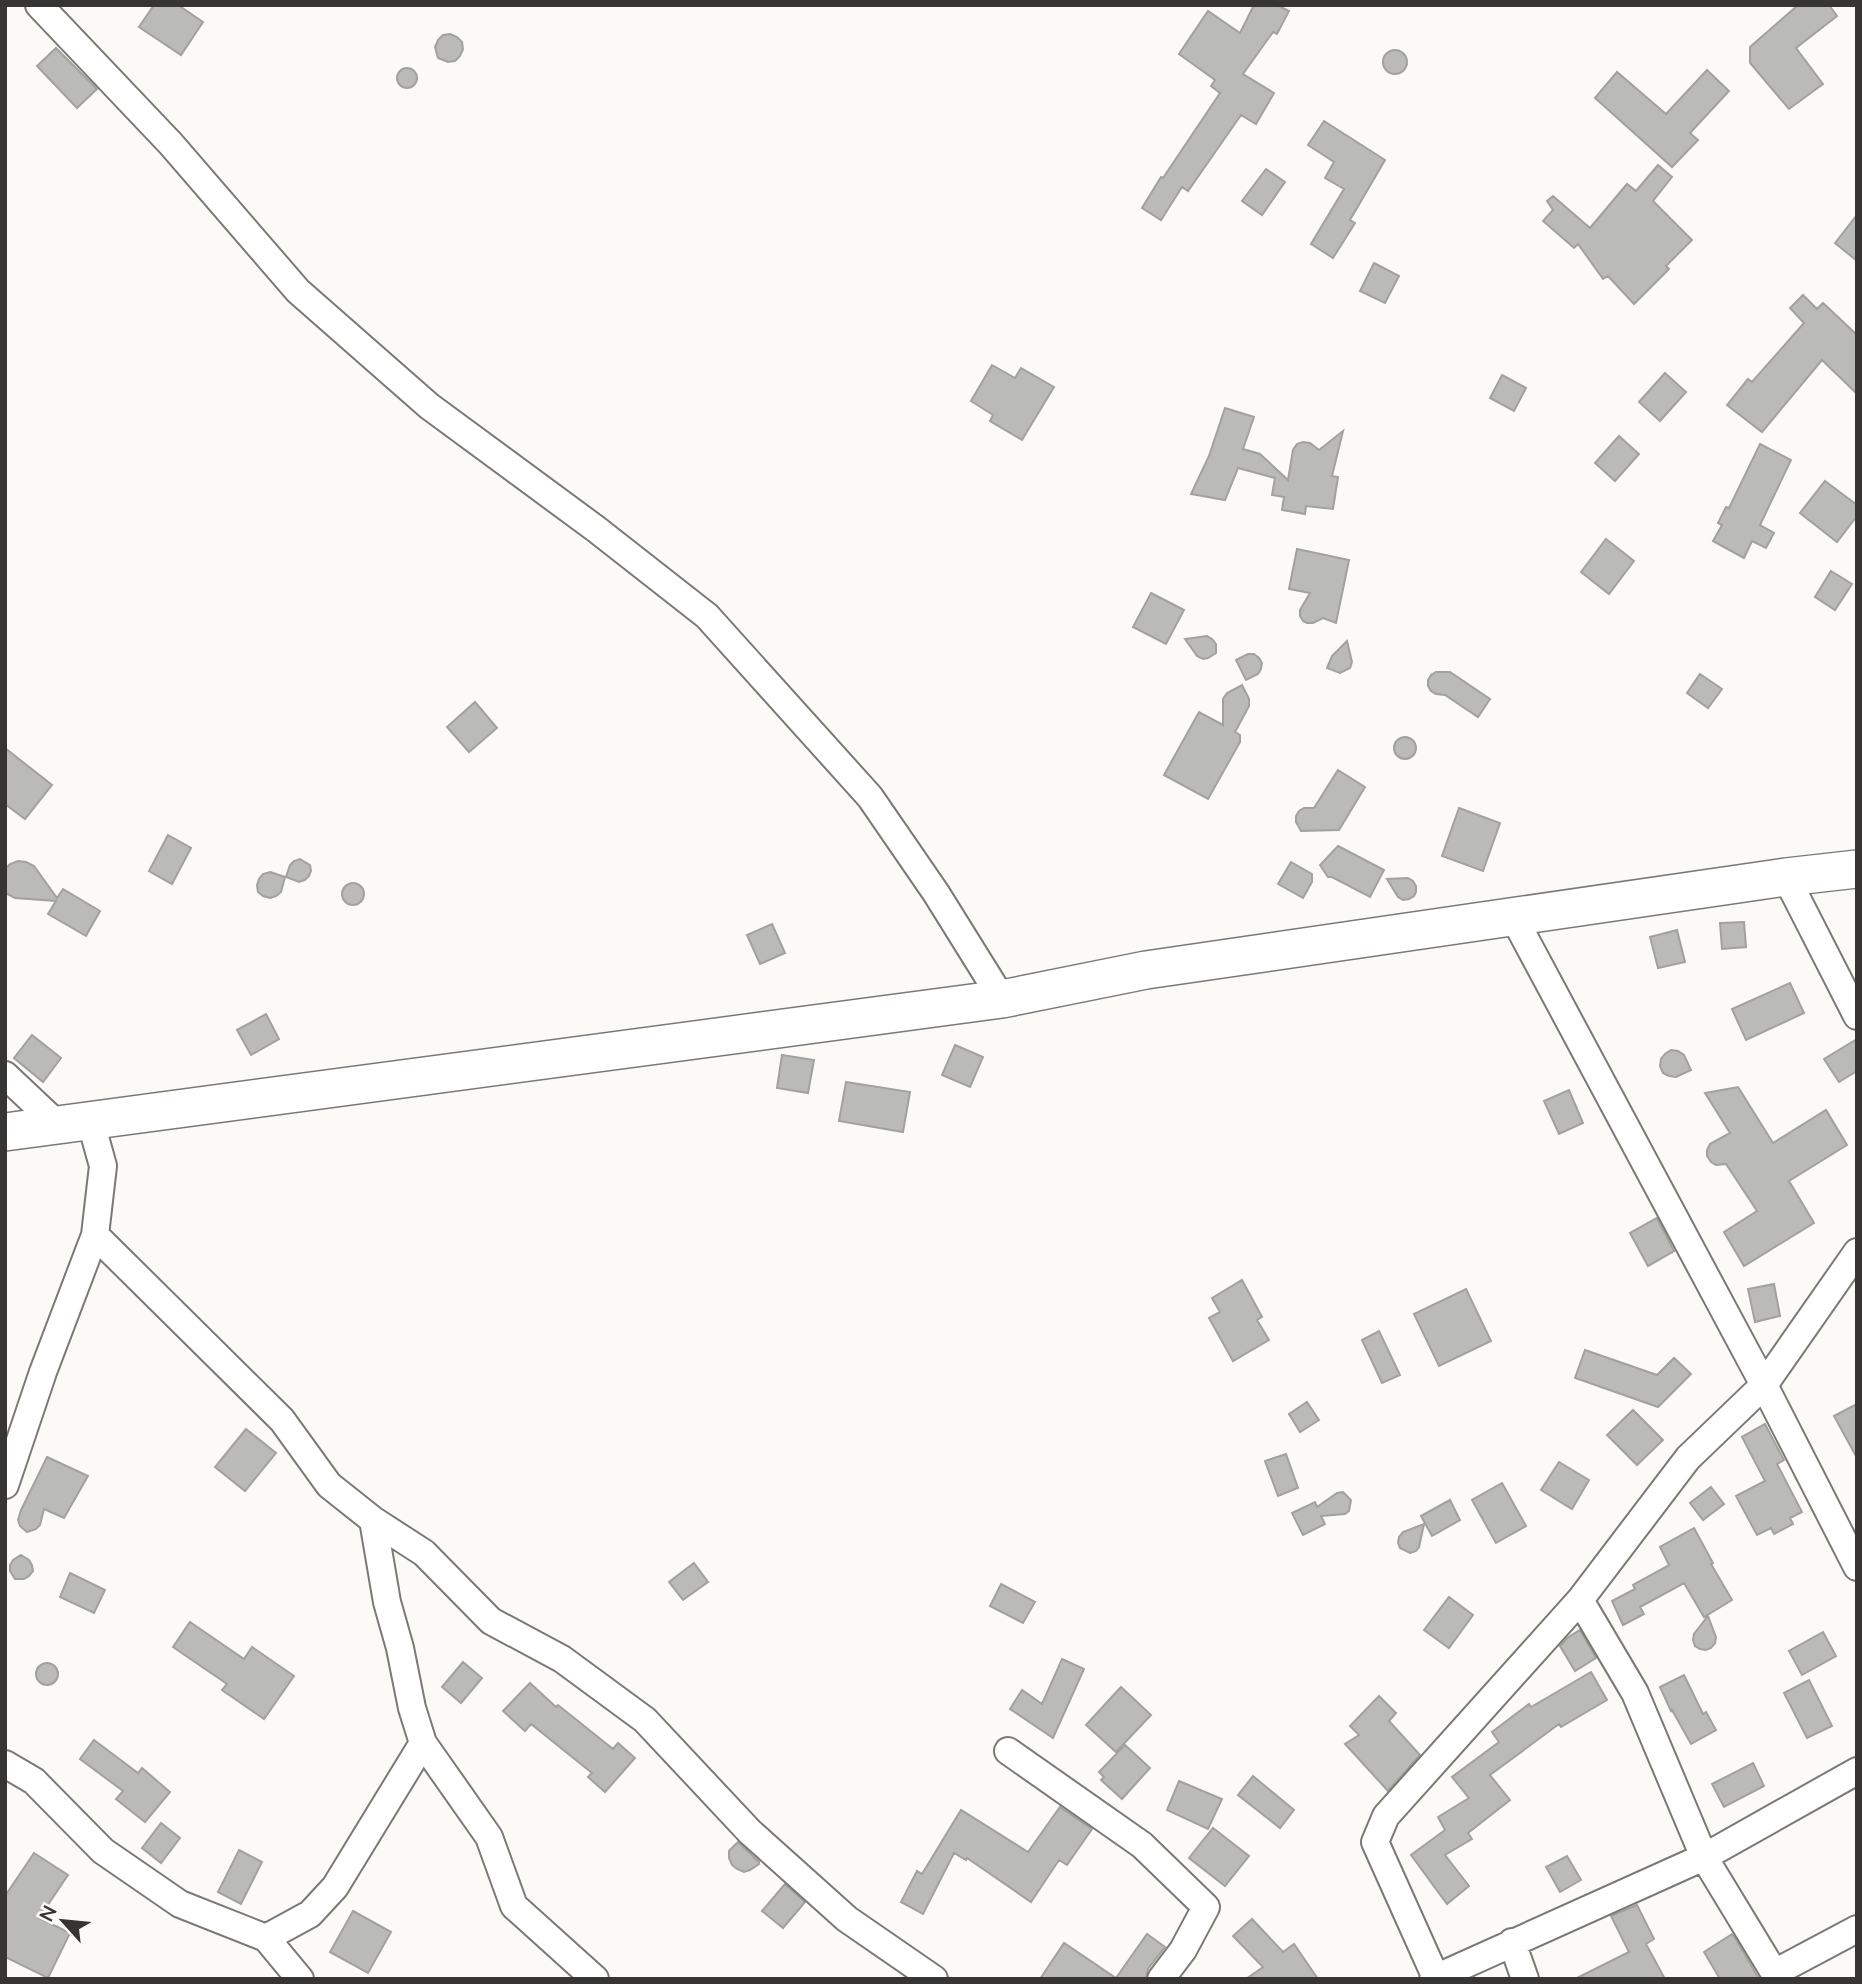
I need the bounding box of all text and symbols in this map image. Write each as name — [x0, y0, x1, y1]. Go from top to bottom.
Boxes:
north arrow — [28, 1886, 98, 1956]
text: N — [34, 1901, 61, 1925]

